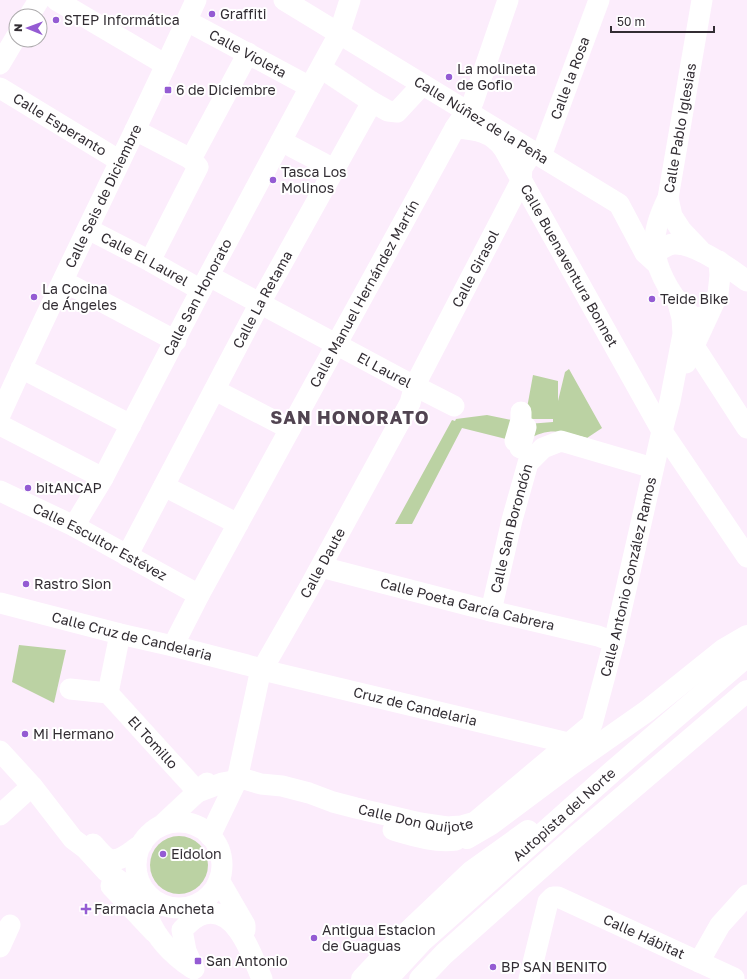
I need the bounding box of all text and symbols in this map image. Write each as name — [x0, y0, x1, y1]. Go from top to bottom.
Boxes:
place label: Graffiti — [220, 5, 267, 22]
north arrow — [8, 8, 48, 48]
scale bar — [611, 8, 714, 34]
marker: Graffiti — [207, 9, 217, 19]
place label: STEP Informática — [64, 11, 180, 28]
text: 50 m — [617, 14, 645, 29]
marker: STEP Informática — [51, 15, 61, 25]
text: N — [11, 24, 24, 32]
street label: Calle Violeta — [206, 25, 290, 81]
street label: Calle la Rosa — [546, 34, 593, 122]
place label: La molineta de Gofio — [457, 60, 536, 93]
street label: Calle Pablo Iglesias — [660, 62, 699, 194]
street label: Calle Núñez de la Peña — [411, 72, 552, 167]
marker: La molineta de Gofio — [444, 72, 454, 82]
place label: 6 de Diciembre — [176, 81, 276, 98]
marker: 6 de Diciembre — [163, 85, 173, 95]
street label: Calle Esperanto — [10, 89, 110, 159]
street label: Calle Seis de Diciembre — [61, 121, 145, 271]
place label: Tasca Los Molinos — [281, 163, 346, 196]
marker: Tasca Los Molinos — [268, 175, 278, 185]
street label: Calle Buenaventura Bonnet — [517, 181, 622, 350]
street label: Calle Manuel Hernández Martín — [305, 196, 422, 390]
street label: Calle Girasol — [448, 227, 502, 310]
street label: Calle El Laurel — [98, 228, 192, 289]
street label: Calle San Honorato — [159, 236, 235, 359]
street label: Calle La Retama — [229, 247, 296, 351]
place label: La Cocina de Ángeles — [42, 280, 117, 313]
place label: Teide Bike — [660, 290, 728, 307]
marker: La Cocina de Ángeles — [29, 292, 39, 302]
marker: Teide Bike — [647, 294, 657, 304]
street label: El Laurel — [355, 348, 415, 391]
district label: SAN HONORATO — [270, 406, 430, 428]
street label: Calle San Borondón — [486, 462, 535, 595]
street label: Calle Antonio González Ramos — [596, 475, 659, 678]
place label: bitANCAP — [36, 479, 102, 496]
marker: bitANCAP — [23, 483, 33, 493]
street label: Calle Escultor Estévez — [30, 499, 170, 584]
street label: Calle Daute — [296, 525, 348, 601]
street label: Calle Poeta García Cabrera — [378, 574, 556, 634]
place label: Rastro Sion — [34, 575, 111, 592]
marker: Rastro Sion — [21, 579, 31, 589]
street label: Calle Cruz de Candelaria — [50, 608, 214, 664]
street label: Cruz de Candelaria — [352, 683, 479, 729]
street label: El Tomillo — [125, 712, 182, 772]
place label: Mi Hermano — [33, 725, 114, 742]
marker: Mi Hermano — [20, 729, 30, 739]
street label: Autopista del Norte — [509, 764, 619, 864]
street label: Calle Don Quijote — [357, 800, 475, 835]
place label: Eidolon — [171, 845, 222, 862]
marker: Eidolon — [158, 849, 168, 859]
place label: Farmacia Ancheta — [94, 900, 214, 917]
marker: Farmacia Ancheta — [81, 904, 91, 914]
street label: Calle Hábitat — [601, 910, 688, 962]
place label: Antigua Estacion de Guaguas — [322, 921, 436, 954]
marker: Antigua Estacion de Guaguas — [309, 933, 319, 943]
place label: San Antonio — [206, 952, 288, 969]
marker: San Antonio — [193, 956, 203, 966]
place label: BP SAN BENITO — [501, 958, 607, 975]
marker: BP SAN BENITO — [488, 962, 498, 972]

